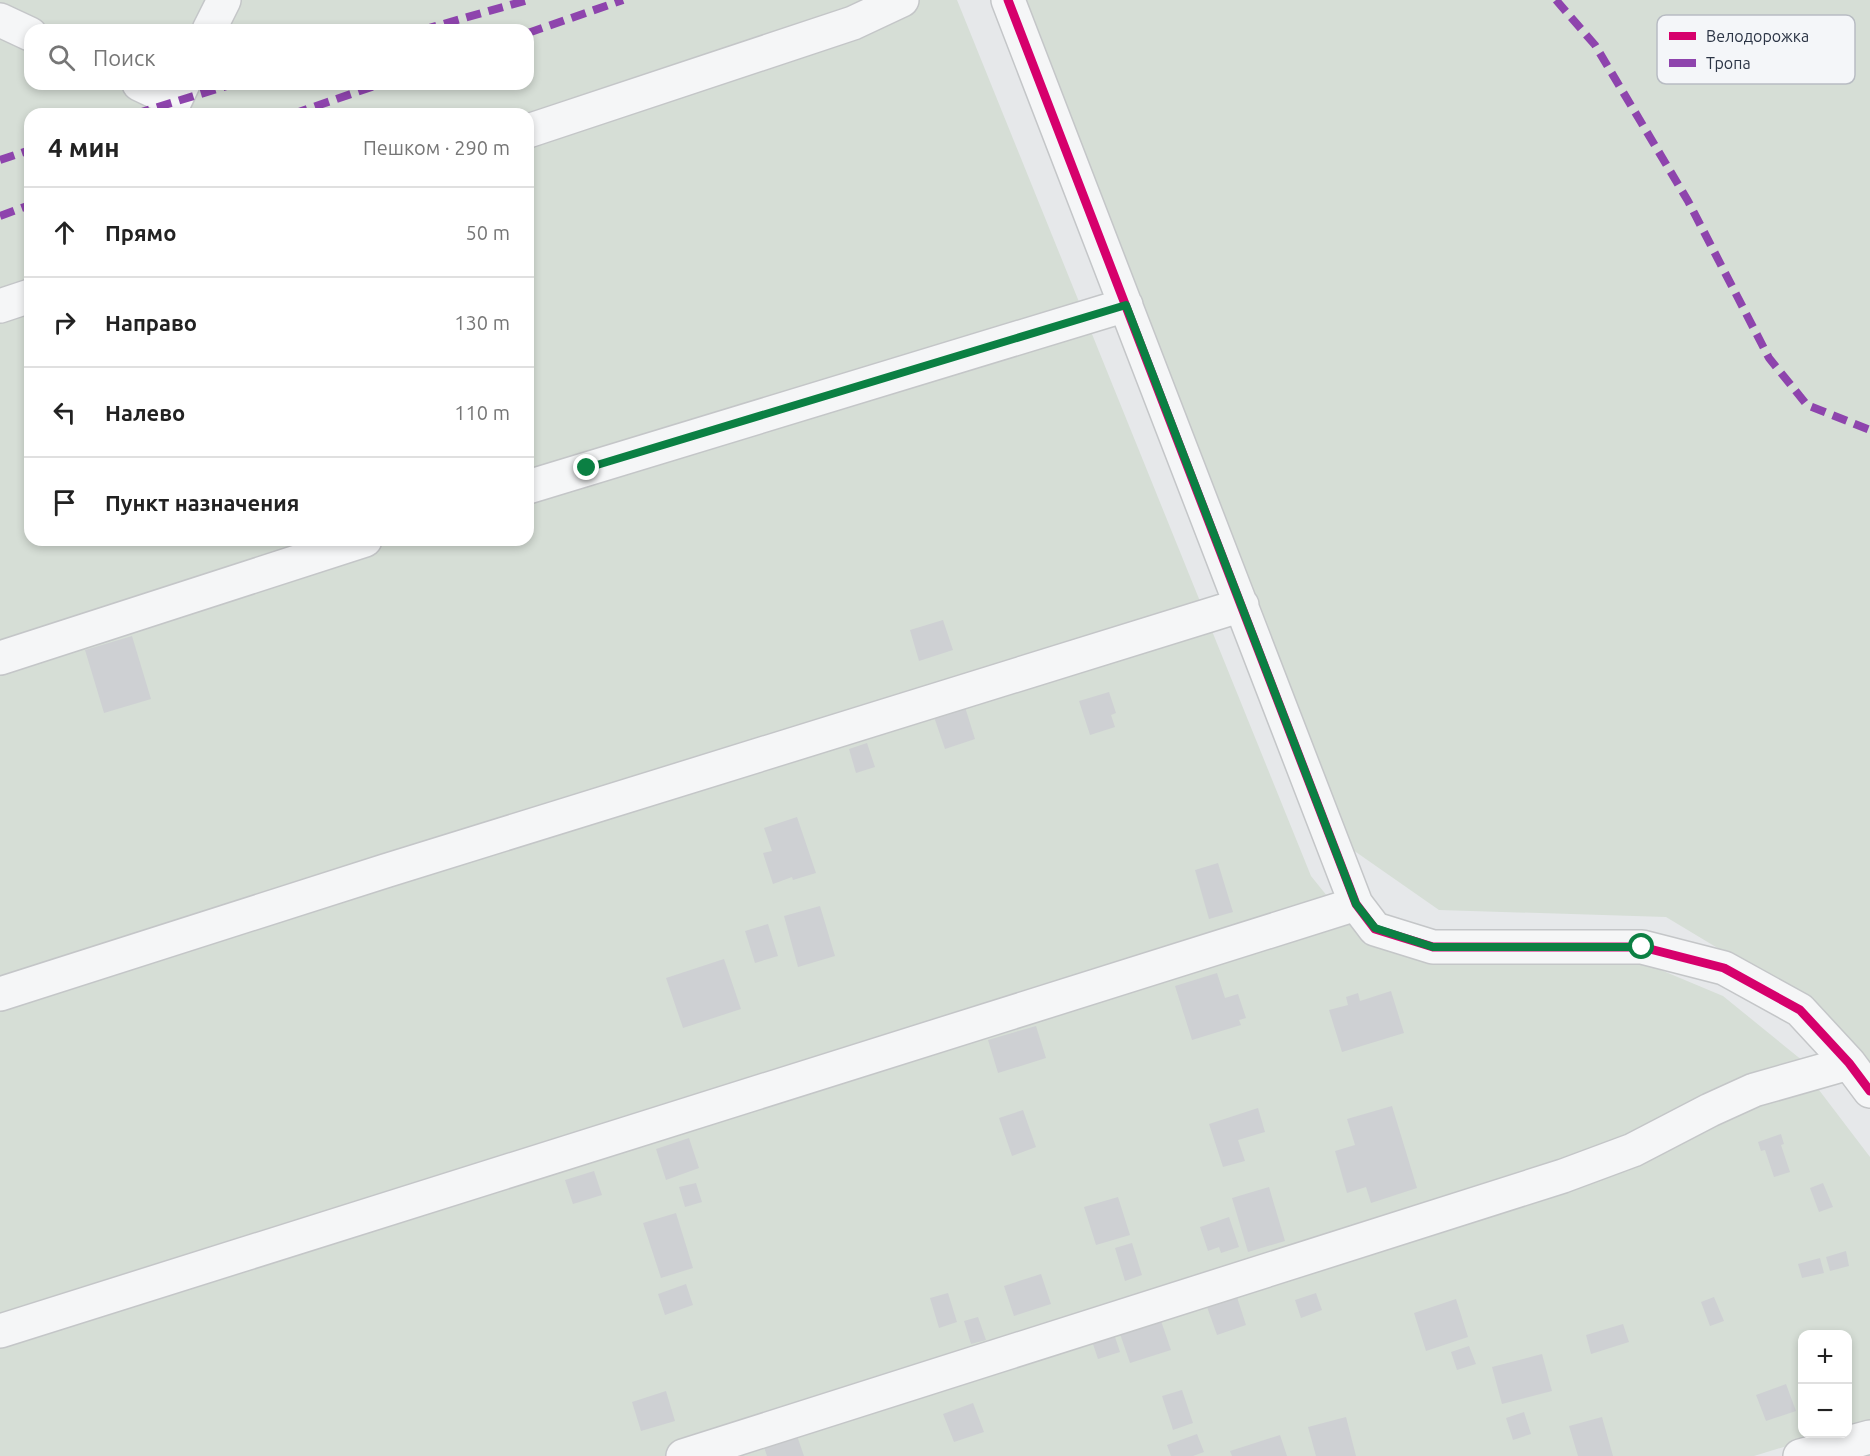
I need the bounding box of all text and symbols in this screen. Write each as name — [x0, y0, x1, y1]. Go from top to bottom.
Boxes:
legend — [1657, 15, 1855, 84]
search box — [24, 24, 534, 90]
text: Велодорожка — [1706, 27, 1809, 45]
icon: search — [45, 41, 78, 74]
text: Поиск — [93, 45, 156, 70]
text: Тропа — [1706, 54, 1751, 72]
text: 4 мин — [48, 133, 120, 162]
text: Пешком · 290 m — [363, 136, 510, 159]
icon: ahead — [48, 216, 81, 249]
text: Прямо — [105, 220, 176, 245]
text: 50 m — [466, 221, 510, 244]
icon: right — [48, 306, 81, 339]
text: Направо — [105, 310, 197, 335]
text: 130 m — [454, 311, 510, 334]
icon: left — [48, 396, 81, 429]
text: Налево — [105, 400, 185, 425]
text: 110 m — [454, 401, 510, 424]
route end — [573, 454, 599, 480]
icon: arrive — [48, 486, 81, 519]
text: Пункт назначения — [105, 490, 299, 515]
route start — [1628, 933, 1654, 959]
map controls — [1798, 1330, 1852, 1438]
button: + — [1798, 1330, 1852, 1384]
button: − — [1798, 1384, 1852, 1438]

